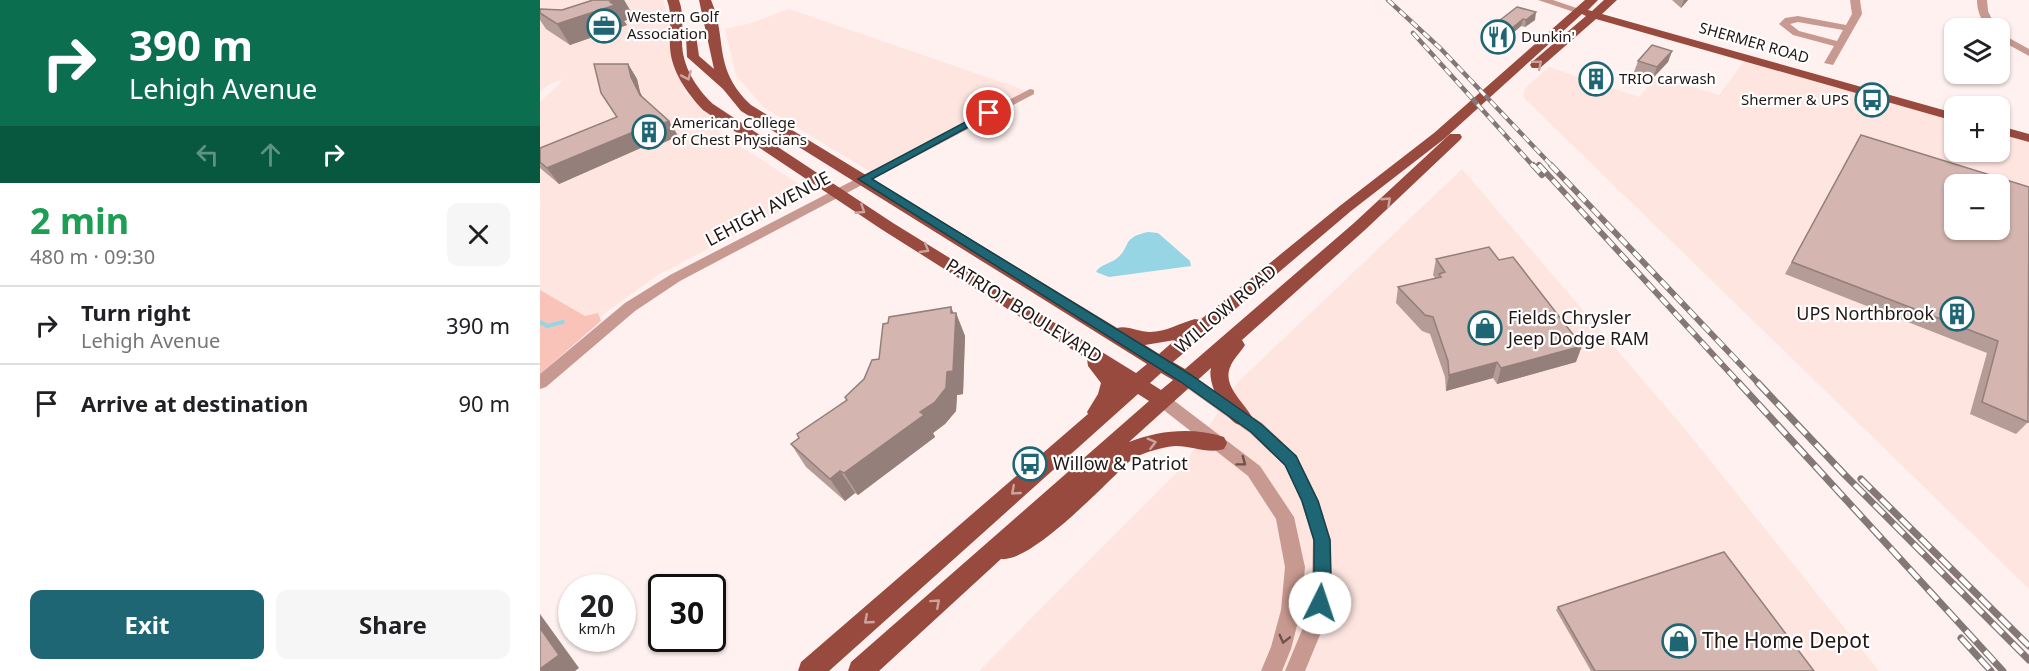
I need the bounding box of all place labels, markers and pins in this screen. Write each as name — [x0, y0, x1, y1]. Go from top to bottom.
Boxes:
place label: Western Golf Association — [627, 6, 719, 43]
office icon: Western Golf Association — [586, 8, 622, 44]
restaurant icon: Dunkin' — [1480, 19, 1516, 55]
place label: Dunkin' — [1521, 26, 1575, 46]
building icon: TRIO carwash — [1578, 61, 1614, 97]
place label: TRIO carwash — [1619, 68, 1716, 88]
bus stop icon: Shermer & UPS — [1854, 82, 1890, 118]
pin — [963, 87, 1014, 138]
place label: Shermer & UPS — [1741, 89, 1849, 109]
place label: American College of Chest Physicians — [672, 112, 807, 149]
building icon: American College of Chest Physicians — [631, 114, 667, 150]
building icon: UPS Northbrook — [1939, 296, 1975, 332]
place label: UPS Northbrook — [1796, 301, 1934, 325]
place label: Fields Chrysler Jeep Dodge RAM — [1506, 305, 1649, 350]
shop icon: Fields Chrysler Jeep Dodge RAM — [1467, 310, 1503, 346]
bus stop icon: Willow & Patriot — [1012, 446, 1048, 482]
place label: Willow & Patriot — [1053, 451, 1188, 475]
shop icon: The Home Depot — [1661, 623, 1697, 659]
place label: The Home Depot — [1702, 626, 1870, 654]

